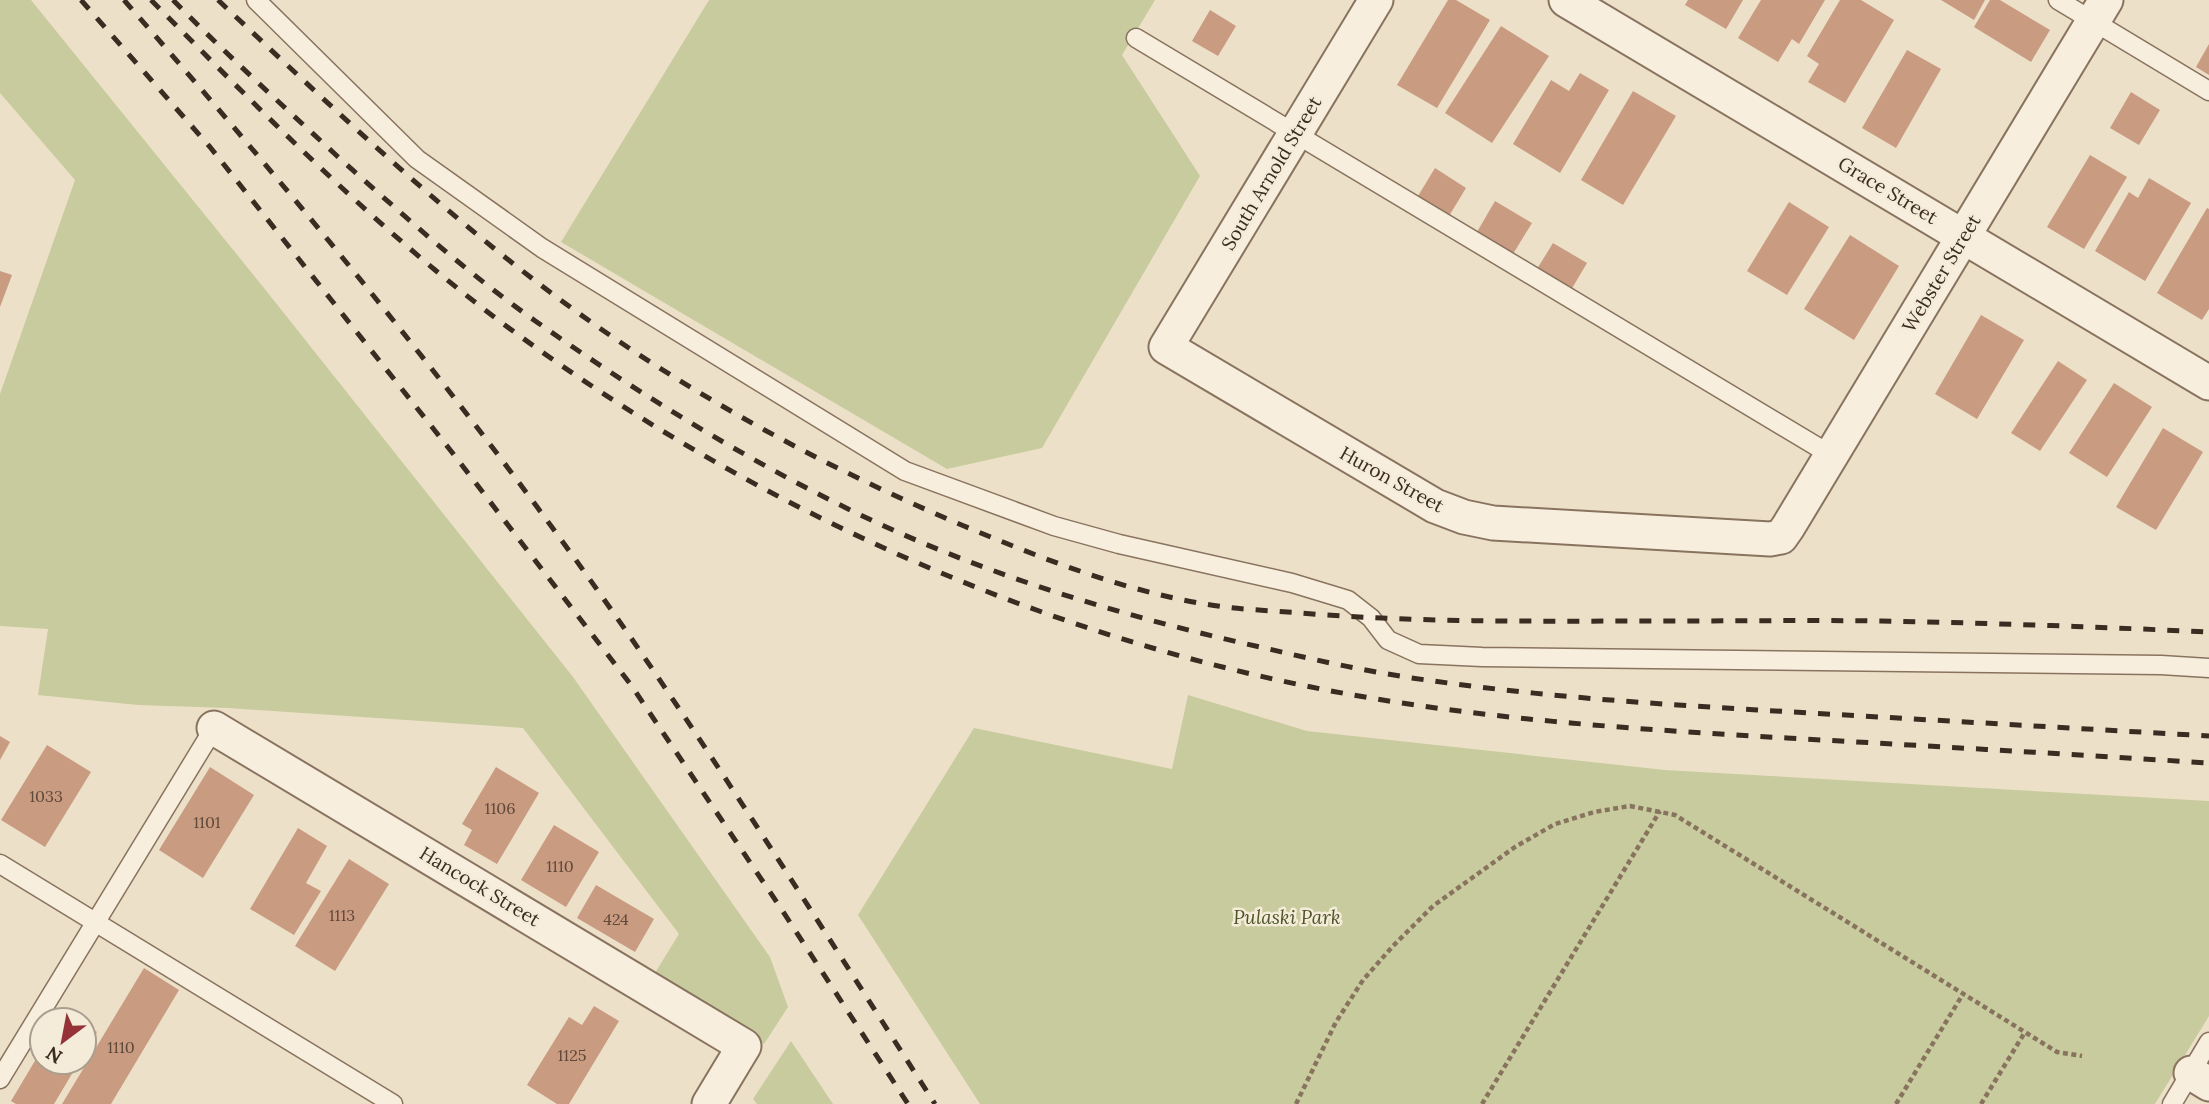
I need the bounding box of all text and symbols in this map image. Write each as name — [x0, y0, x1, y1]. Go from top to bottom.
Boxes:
street label: South Arnold Street — [1216, 91, 1327, 254]
street label: Grace Street — [1834, 151, 1943, 229]
street label: Webster Street — [1896, 209, 1986, 336]
street label: Huron Street — [1336, 441, 1449, 518]
house number: 1033 — [29, 786, 63, 806]
house number: 1106 — [485, 798, 515, 818]
house number: 1101 — [193, 812, 221, 832]
street label: Hancock Street — [415, 841, 545, 932]
house number: 1110 — [546, 856, 574, 876]
house number: 1113 — [329, 905, 355, 925]
park label: Pulaski Park — [1233, 905, 1341, 929]
house number: 424 — [603, 909, 629, 929]
north arrow — [28, 1006, 98, 1076]
house number: 1110 — [107, 1037, 135, 1057]
text: N — [41, 1041, 67, 1069]
house number: 1125 — [558, 1045, 586, 1065]

